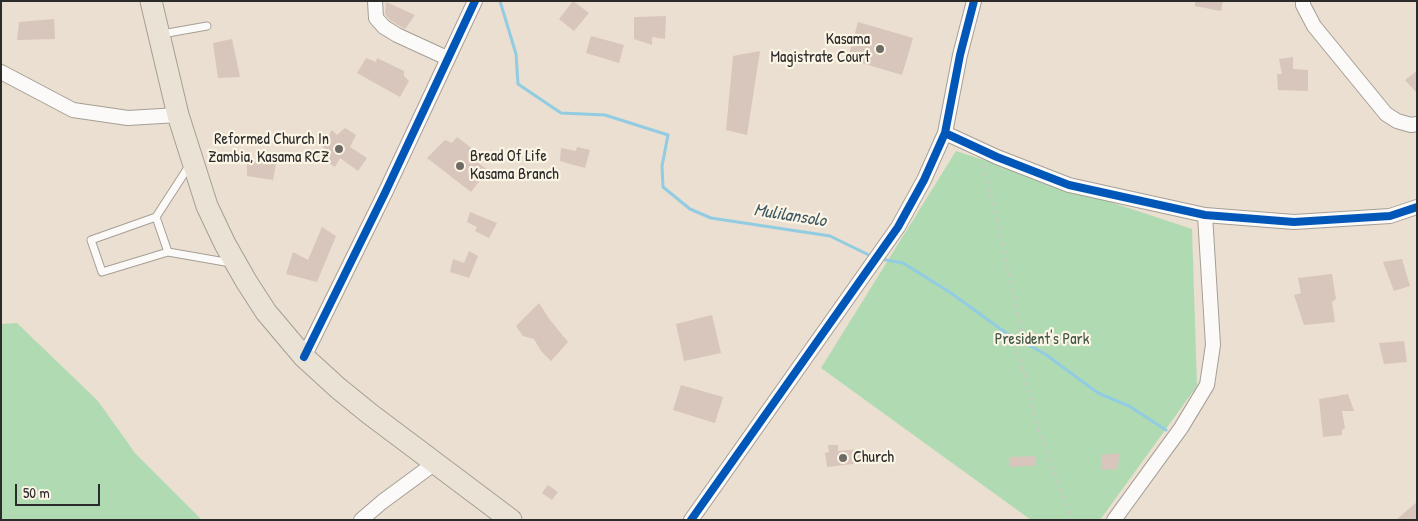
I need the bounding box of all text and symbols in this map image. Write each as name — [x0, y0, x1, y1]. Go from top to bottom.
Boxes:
place label: Kasama Magistrate Court — [771, 30, 870, 68]
marker: Kasama Magistrate Court — [874, 43, 886, 55]
place label: Reformed Church In Zambia, Kasama RCZ — [208, 130, 329, 168]
marker: Reformed Church In Zambia, Kasama RCZ — [333, 143, 345, 155]
place label: Bread Of Life Kasama Branch — [470, 147, 559, 185]
marker: Bread Of Life Kasama Branch — [454, 160, 466, 172]
water label: Mulilansolo — [752, 200, 828, 232]
park label: President's Park — [995, 330, 1089, 350]
place label: Church — [853, 448, 894, 468]
marker: Church — [837, 452, 849, 464]
scale bar — [18, 474, 102, 506]
text: 50 m — [23, 482, 50, 503]

